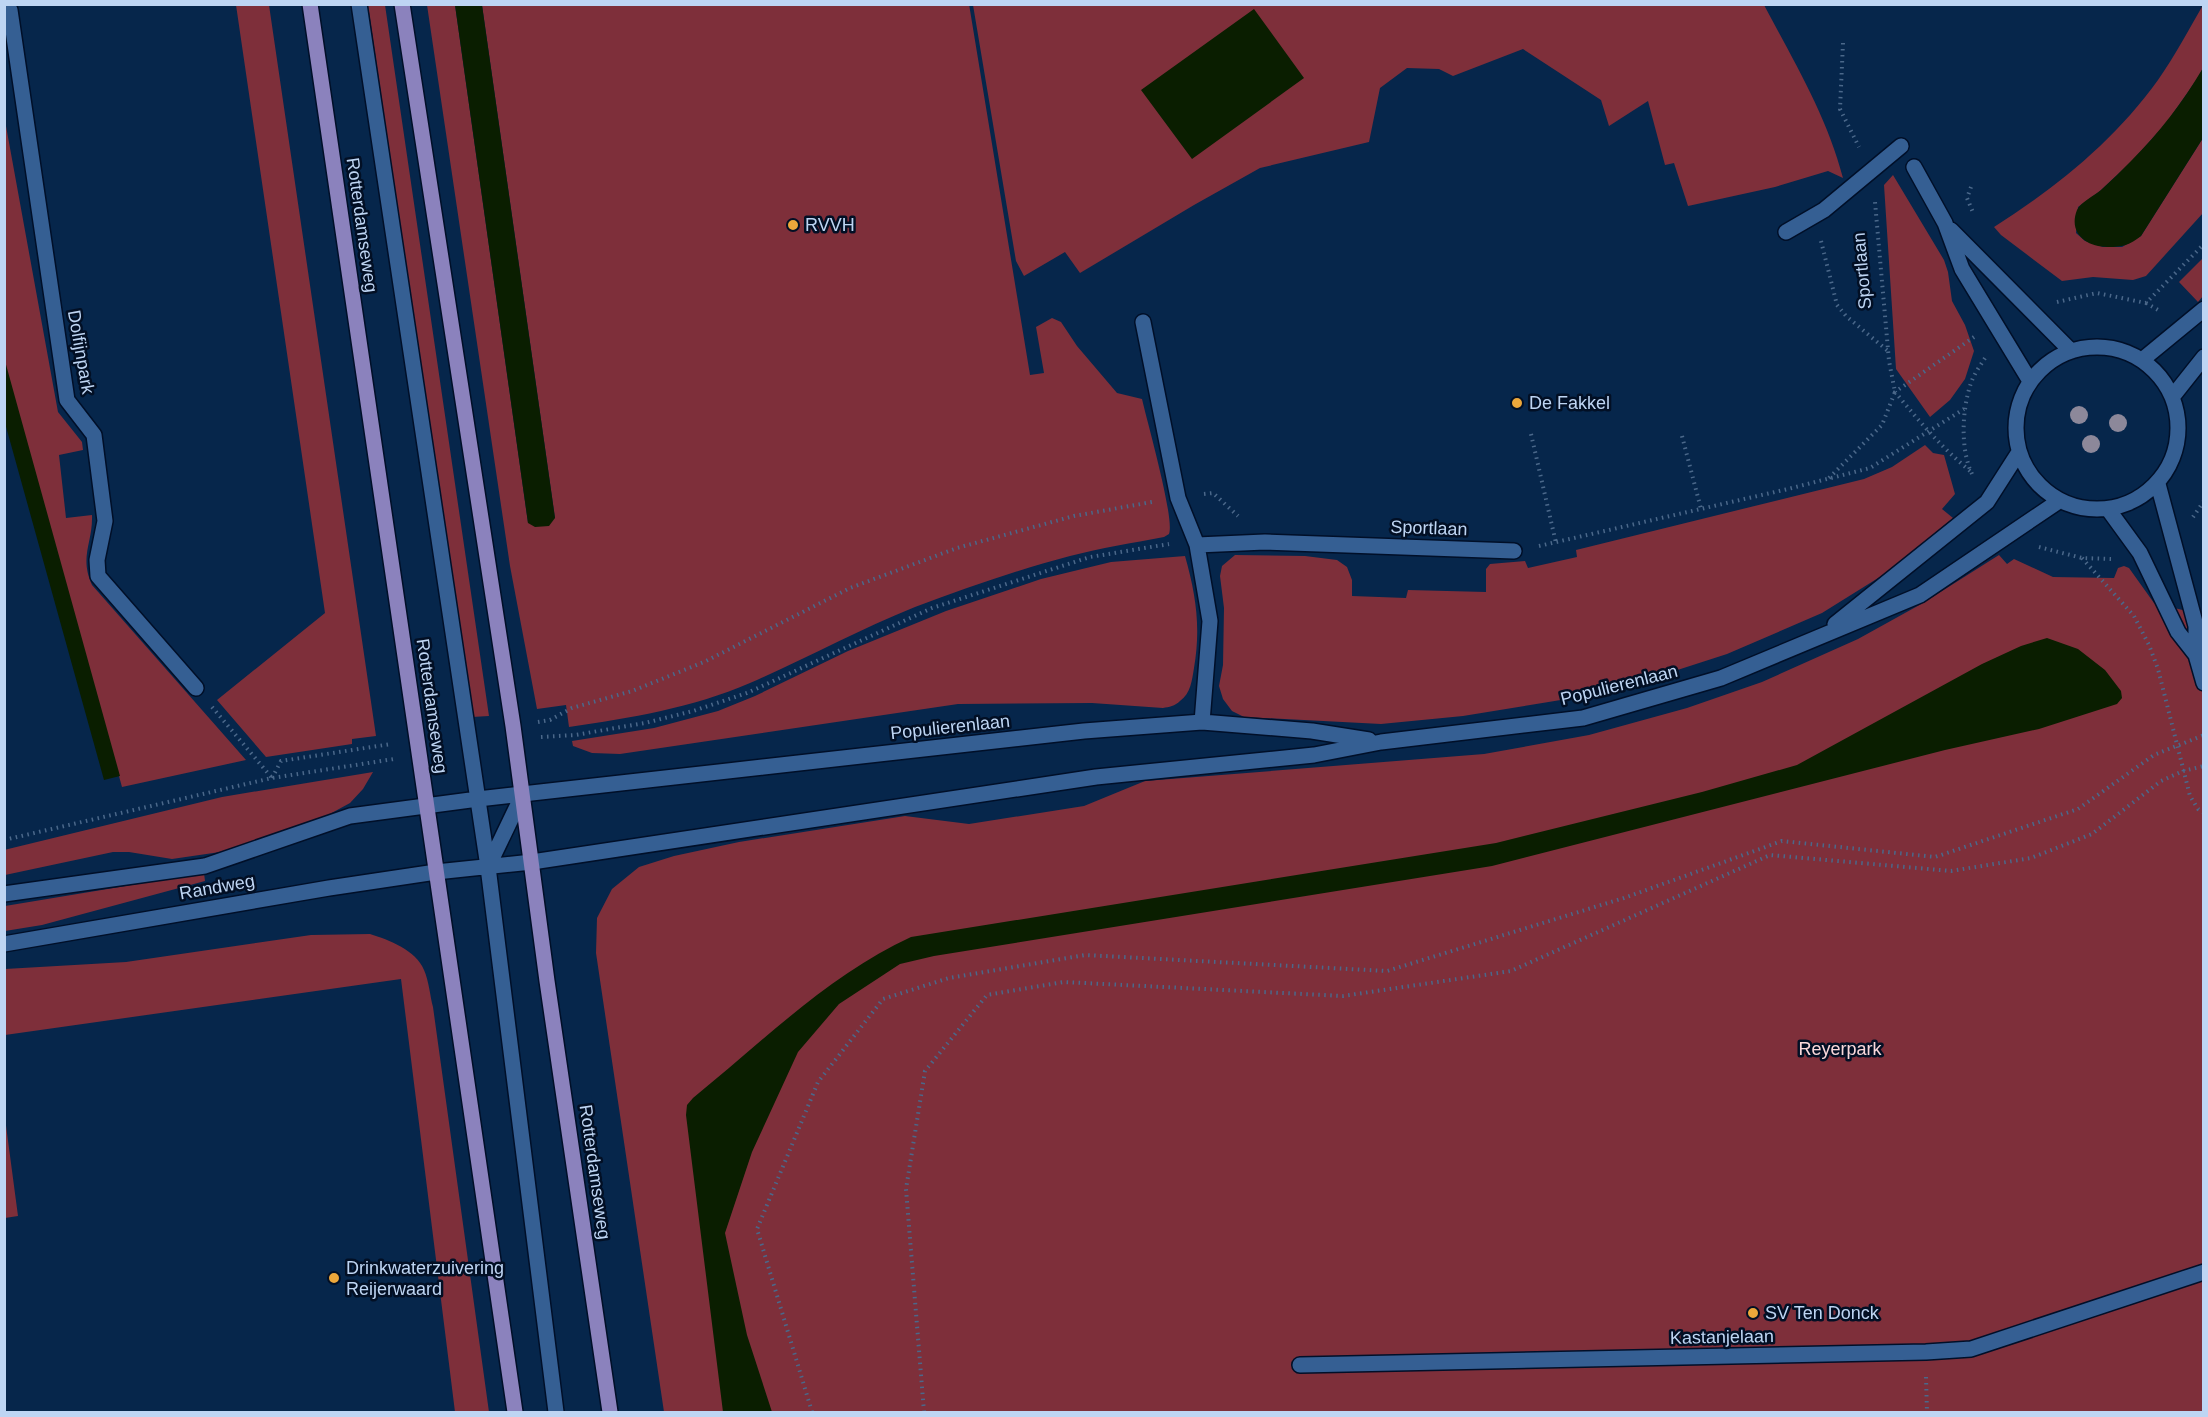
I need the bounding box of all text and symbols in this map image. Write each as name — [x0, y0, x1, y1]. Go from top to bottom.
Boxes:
street label: Rotterdamseweg — [343, 156, 381, 294]
place label: RVVH — [805, 215, 855, 235]
marker: RVVH — [786, 218, 800, 232]
street label: Sportlaan — [1849, 232, 1875, 310]
street label: Dolfijnpark — [64, 308, 98, 397]
place label: De Fakkel — [1529, 393, 1610, 413]
marker: De Fakkel — [1510, 396, 1524, 410]
street label: Sportlaan — [1390, 517, 1468, 539]
street label: Rotterdamseweg — [413, 637, 451, 775]
street label: Populierenlaan — [1558, 661, 1680, 709]
street label: Populierenlaan — [889, 711, 1011, 743]
street label: Randweg — [178, 871, 256, 903]
park label: Reyerpark — [1798, 1039, 1883, 1059]
street label: Rotterdamseweg — [576, 1103, 614, 1241]
place label: Drinkwaterzuivering Reijerwaard — [346, 1258, 504, 1299]
marker: Drinkwaterzuivering Reijerwaard — [327, 1271, 341, 1285]
place label: SV Ten Donck — [1765, 1303, 1880, 1323]
marker: SV Ten Donck — [1746, 1306, 1760, 1320]
street label: Kastanjelaan — [1670, 1326, 1774, 1348]

